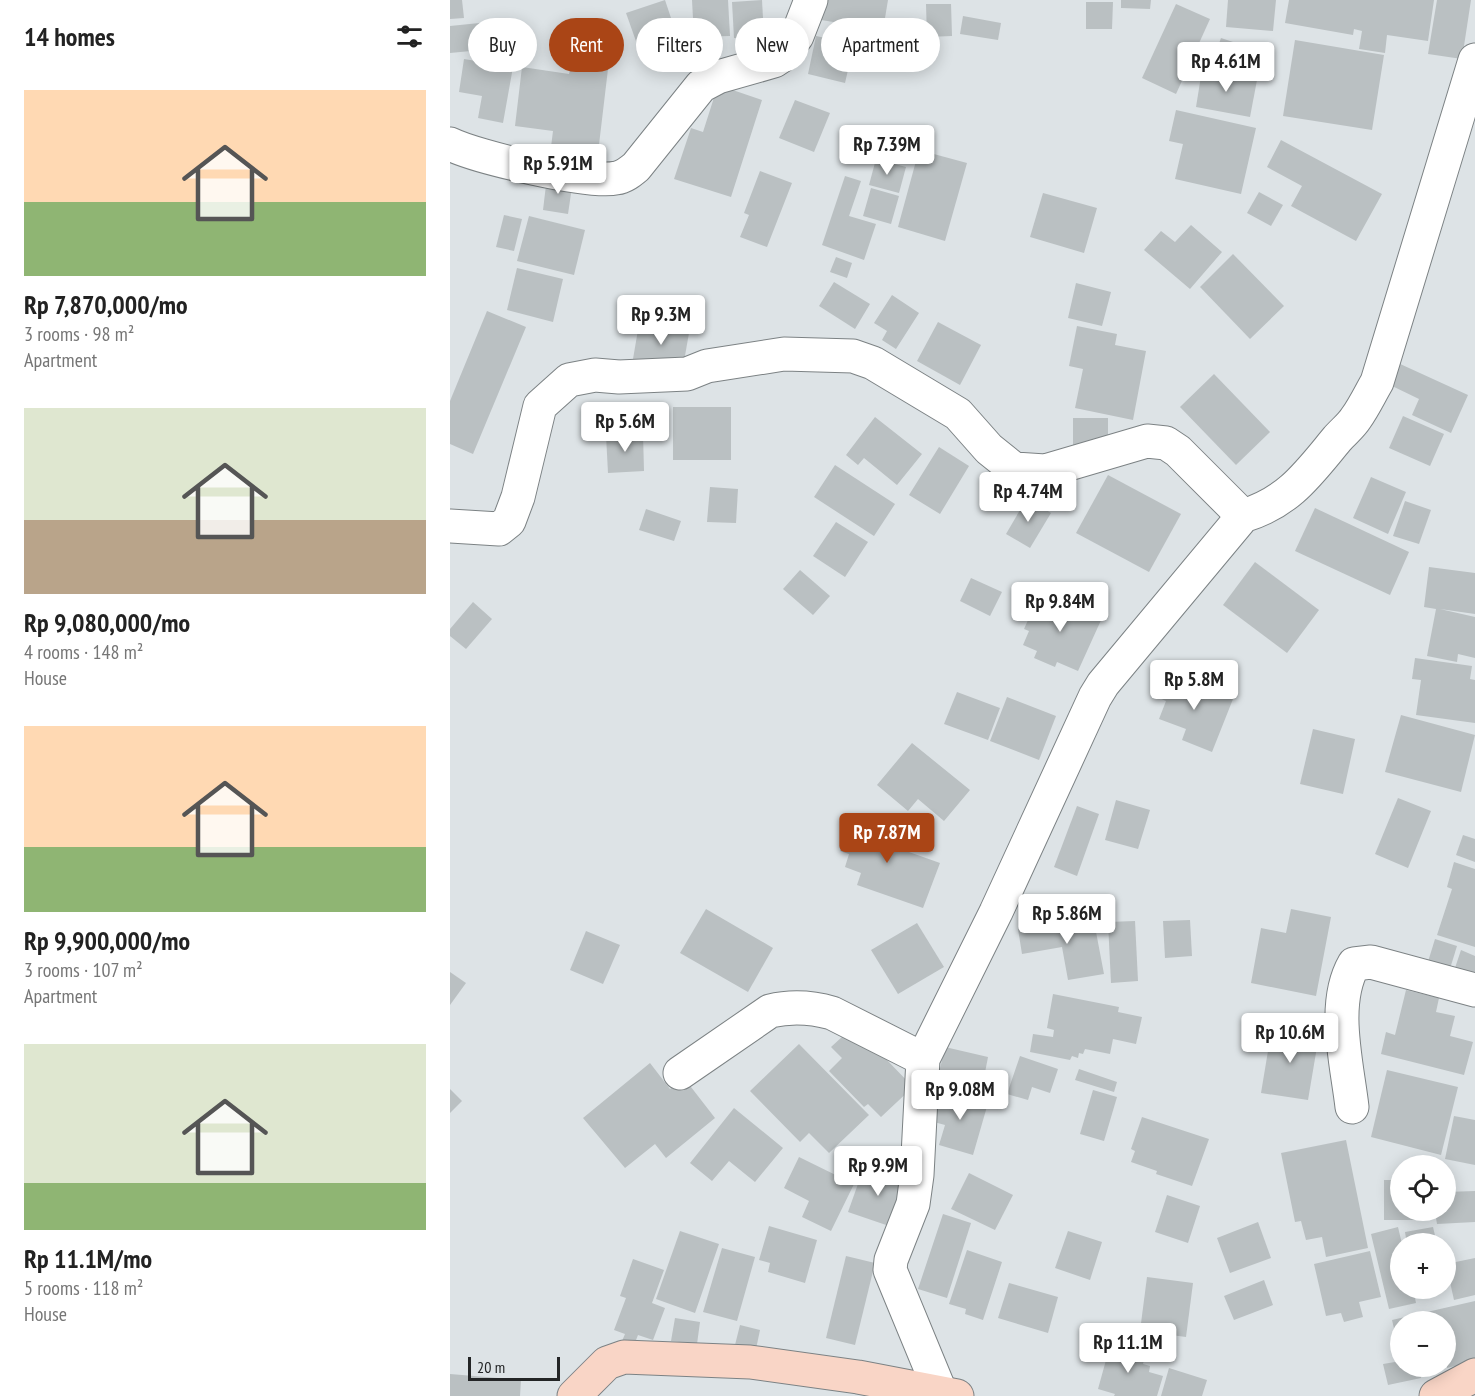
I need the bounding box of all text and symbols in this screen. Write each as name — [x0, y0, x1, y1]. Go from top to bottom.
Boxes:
chip: Buy — [468, 18, 537, 72]
chip: Rent — [549, 18, 624, 72]
chip: Filters — [636, 18, 723, 72]
chip: New — [735, 18, 809, 72]
chip: Apartment — [821, 18, 940, 72]
text: 14 homes — [24, 20, 115, 53]
icon: filters — [393, 20, 426, 53]
pin: Rp 4.61M — [1164, 42, 1288, 93]
text: Rp 4.61M — [1191, 48, 1261, 74]
pin: Rp 7.39M — [825, 125, 949, 176]
icon: home — [171, 129, 279, 237]
text: Rp 7.39M — [853, 131, 921, 157]
pin: Rp 5.91M — [496, 144, 620, 195]
text: Rp 5.91M — [523, 150, 593, 176]
text: Rp 7,870,000/mo — [24, 288, 188, 321]
pin: Rp 9.3M — [606, 295, 716, 346]
text: Rp 9.3M — [631, 301, 691, 327]
text: 3 rooms · 98 m² — [24, 321, 134, 347]
text: Apartment — [24, 347, 97, 373]
pin: Rp 5.6M — [570, 402, 680, 453]
text: Rp 5.6M — [595, 408, 655, 434]
icon: home — [171, 447, 279, 555]
pin: Rp 4.74M — [966, 472, 1090, 523]
text: Rp 4.74M — [993, 478, 1063, 504]
pin: Rp 9.84M — [998, 582, 1122, 633]
text: Rp 9.84M — [1025, 588, 1095, 614]
text: Rp 9,080,000/mo — [24, 606, 190, 639]
text: 4 rooms · 148 m² — [24, 639, 143, 665]
pin: Rp 5.8M — [1139, 660, 1249, 711]
text: House — [24, 665, 67, 691]
text: Rp 5.8M — [1164, 666, 1224, 692]
icon: home — [171, 765, 279, 873]
pin: Rp 7.87M — [825, 813, 949, 864]
text: Rp 7.87M — [853, 819, 921, 845]
pin: Rp 5.86M — [1005, 894, 1129, 945]
text: Rp 5.86M — [1032, 900, 1102, 926]
text: Rp 9,900,000/mo — [24, 924, 190, 957]
text: 3 rooms · 107 m² — [24, 957, 143, 983]
text: Apartment — [24, 983, 97, 1009]
pin: Rp 10.6M — [1228, 1013, 1352, 1064]
text: Rp 10.6M — [1255, 1019, 1325, 1045]
pin: Rp 9.08M — [898, 1070, 1022, 1121]
text: Rp 9.08M — [925, 1076, 995, 1102]
icon: home — [171, 1083, 279, 1191]
pin: Rp 9.9M — [823, 1146, 933, 1197]
text: Rp 9.9M — [848, 1152, 908, 1178]
map controls — [1390, 1155, 1456, 1377]
button: locate — [1390, 1155, 1456, 1221]
button: + — [1390, 1233, 1456, 1299]
text: Rp 11.1M/mo — [24, 1242, 152, 1275]
text: 5 rooms · 118 m² — [24, 1275, 143, 1301]
text: House — [24, 1301, 67, 1327]
button: − — [1390, 1311, 1456, 1377]
pin: Rp 11.1M — [1066, 1323, 1190, 1374]
text: Rp 11.1M — [1093, 1329, 1163, 1355]
scale bar — [468, 1354, 560, 1382]
text: 20 m — [477, 1357, 505, 1377]

